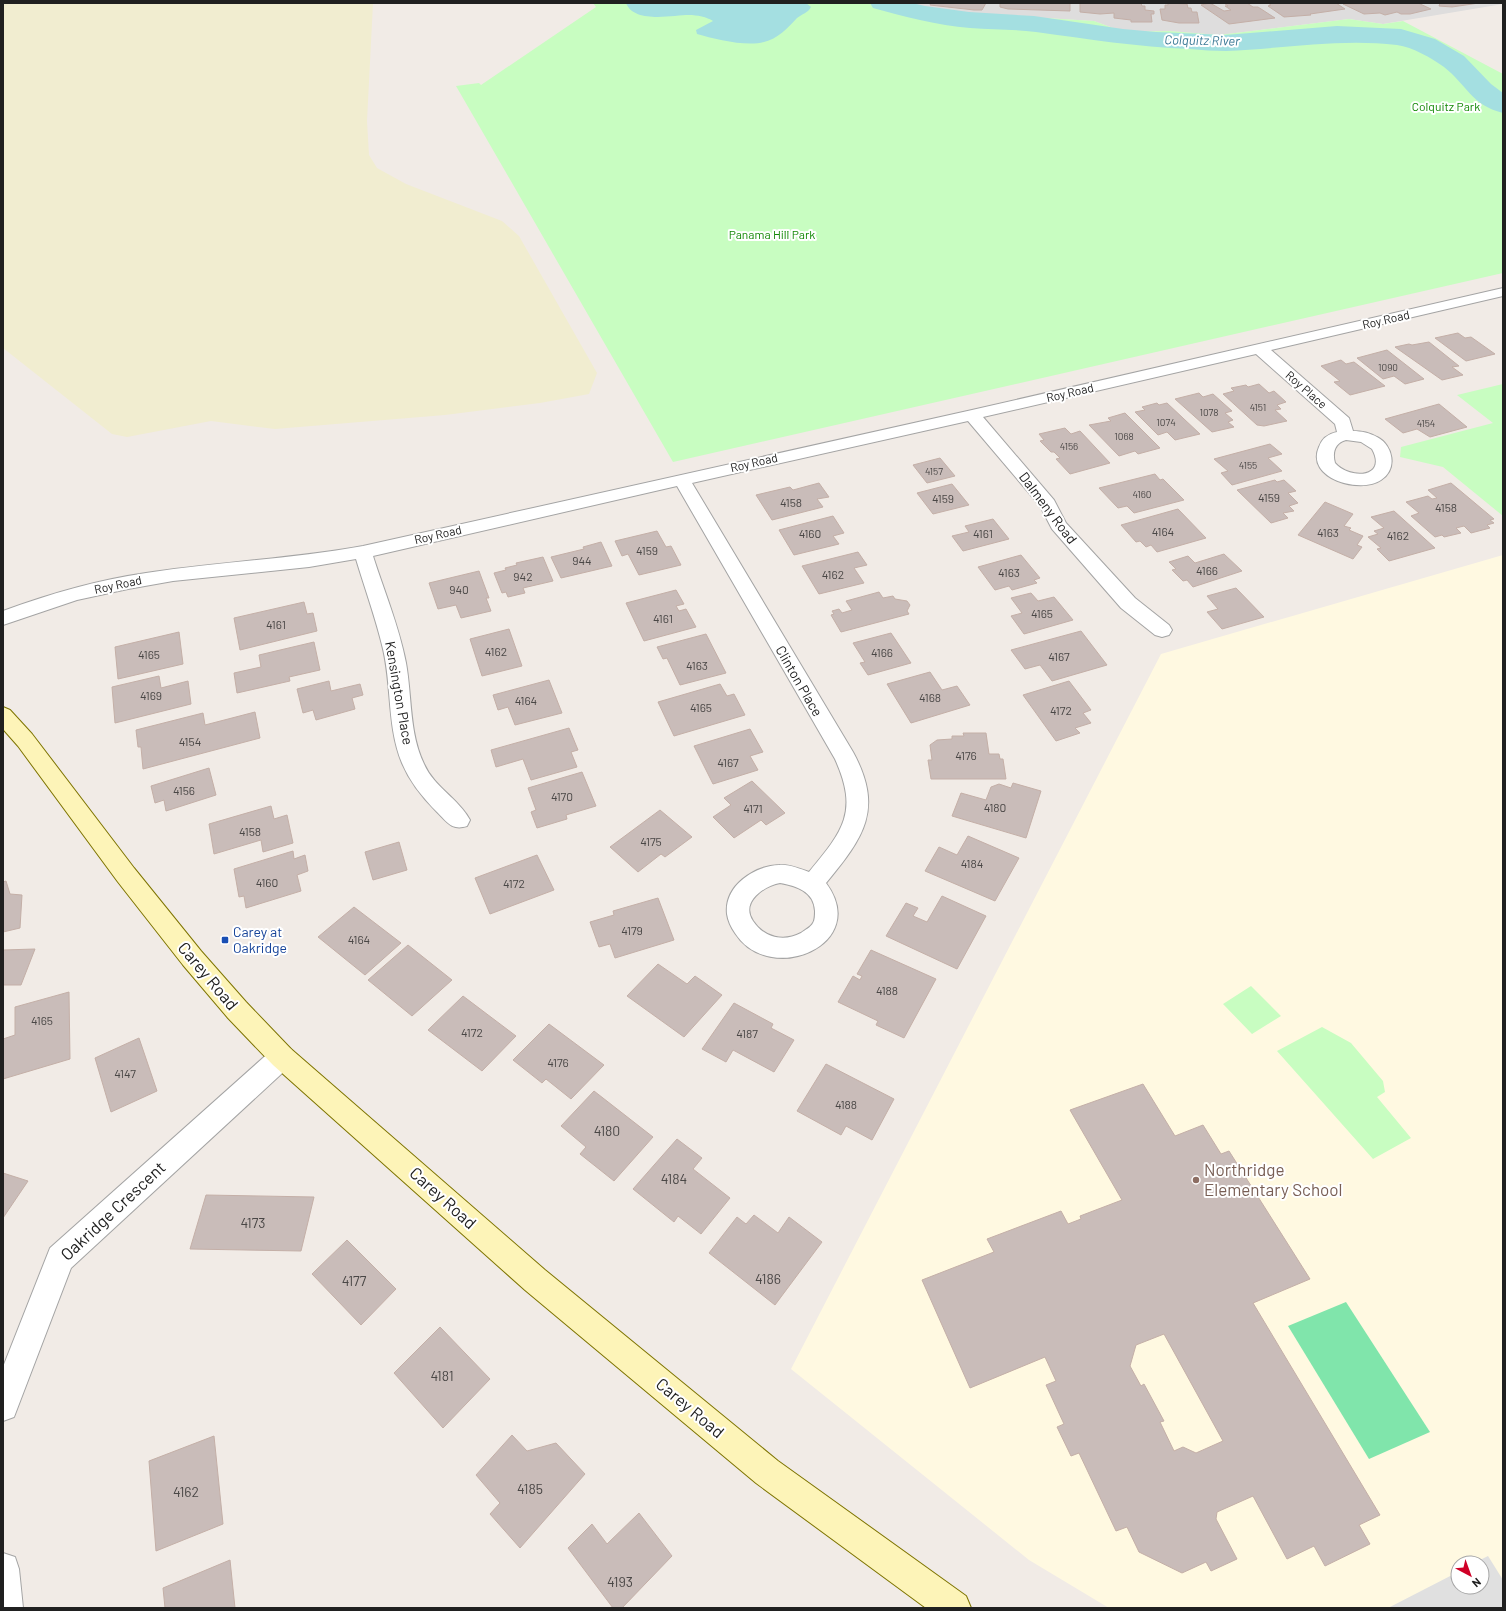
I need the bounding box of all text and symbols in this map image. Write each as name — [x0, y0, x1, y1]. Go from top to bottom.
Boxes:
water label: Colquitz River — [1164, 31, 1240, 49]
park label: Colquitz Park — [1412, 99, 1480, 113]
park label: Panama Hill Park — [729, 227, 815, 241]
street label: Roy Road — [1361, 307, 1411, 331]
house number: 1090 — [1378, 361, 1398, 373]
street label: Roy Place — [1283, 368, 1330, 411]
street label: Roy Road — [1045, 380, 1095, 404]
house number: 4151 — [1250, 401, 1266, 413]
house number: 1078 — [1199, 406, 1219, 418]
house number: 1074 — [1156, 416, 1176, 428]
house number: 4154 — [1417, 417, 1435, 429]
house number: 1068 — [1114, 430, 1134, 442]
house number: 4156 — [1060, 440, 1078, 452]
street label: Roy Road — [729, 450, 779, 474]
house number: 4155 — [1239, 459, 1257, 471]
house number: 4157 — [925, 465, 943, 477]
street label: Dalmeny Road — [1016, 468, 1081, 547]
house number: 4160 — [1133, 488, 1151, 500]
house number: 4159 — [1258, 490, 1280, 504]
house number: 4159 — [932, 491, 954, 505]
house number: 4158 — [780, 495, 802, 509]
house number: 4158 — [1435, 500, 1457, 514]
street label: Roy Road — [413, 522, 463, 546]
house number: 4164 — [1152, 524, 1174, 538]
house number: 4163 — [1317, 525, 1339, 539]
house number: 4160 — [799, 526, 821, 540]
house number: 4161 — [973, 526, 993, 540]
house number: 4162 — [1387, 528, 1409, 542]
house number: 4159 — [636, 543, 658, 557]
house number: 944 — [572, 553, 592, 567]
house number: 4166 — [1196, 563, 1218, 577]
house number: 4163 — [998, 565, 1020, 579]
house number: 4162 — [822, 567, 844, 581]
house number: 942 — [513, 569, 533, 583]
street label: Roy Road — [93, 572, 143, 596]
house number: 940 — [449, 582, 469, 596]
house number: 4165 — [1031, 606, 1053, 620]
house number: 4161 — [653, 611, 673, 625]
house number: 4161 — [266, 617, 286, 631]
street label: Kensington Place — [382, 640, 417, 746]
street label: Clinton Place — [772, 642, 827, 719]
house number: 4162 — [485, 644, 507, 658]
house number: 4166 — [871, 645, 893, 659]
house number: 4165 — [138, 647, 160, 661]
house number: 4167 — [1048, 649, 1070, 663]
house number: 4163 — [686, 658, 708, 672]
house number: 4169 — [140, 688, 162, 702]
house number: 4168 — [919, 690, 941, 704]
house number: 4164 — [515, 693, 537, 707]
house number: 4165 — [690, 700, 712, 714]
house number: 4172 — [1050, 703, 1072, 717]
house number: 4154 — [179, 734, 201, 748]
house number: 4176 — [955, 748, 977, 762]
house number: 4167 — [717, 755, 739, 769]
house number: 4156 — [173, 783, 195, 797]
house number: 4170 — [551, 789, 573, 803]
house number: 4180 — [984, 800, 1006, 814]
house number: 4171 — [743, 801, 763, 815]
house number: 4158 — [239, 824, 261, 838]
house number: 4175 — [640, 834, 662, 848]
house number: 4184 — [961, 856, 983, 870]
house number: 4160 — [256, 875, 278, 889]
house number: 4172 — [503, 876, 525, 890]
place label: Carey at Oakridge — [233, 923, 287, 956]
house number: 4179 — [621, 923, 643, 937]
house number: 4164 — [348, 932, 370, 946]
marker: Carey at Oakridge — [220, 935, 230, 945]
street label: Carey Road — [175, 937, 243, 1013]
house number: 4188 — [876, 983, 898, 997]
house number: 4165 — [31, 1013, 53, 1027]
house number: 4172 — [461, 1025, 483, 1039]
house number: 4187 — [736, 1026, 758, 1040]
house number: 4176 — [547, 1055, 569, 1069]
house number: 4147 — [114, 1066, 136, 1080]
house number: 4188 — [835, 1097, 857, 1111]
house number: 4180 — [594, 1122, 620, 1139]
street label: Oakridge Crescent — [56, 1157, 169, 1264]
place label: Northridge Elementary School — [1204, 1159, 1342, 1199]
street label: Carey Road — [406, 1162, 481, 1232]
house number: 4184 — [661, 1170, 687, 1187]
marker: Northridge Elementary School — [1191, 1175, 1201, 1185]
house number: 4173 — [240, 1214, 266, 1231]
house number: 4186 — [755, 1270, 781, 1287]
house number: 4177 — [342, 1272, 367, 1289]
house number: 4181 — [430, 1367, 454, 1384]
street label: Carey Road — [653, 1373, 729, 1441]
house number: 4185 — [517, 1480, 543, 1497]
house number: 4162 — [173, 1483, 199, 1500]
north arrow — [1450, 1555, 1490, 1595]
house number: 4193 — [607, 1573, 633, 1590]
text: N — [1470, 1576, 1484, 1590]

